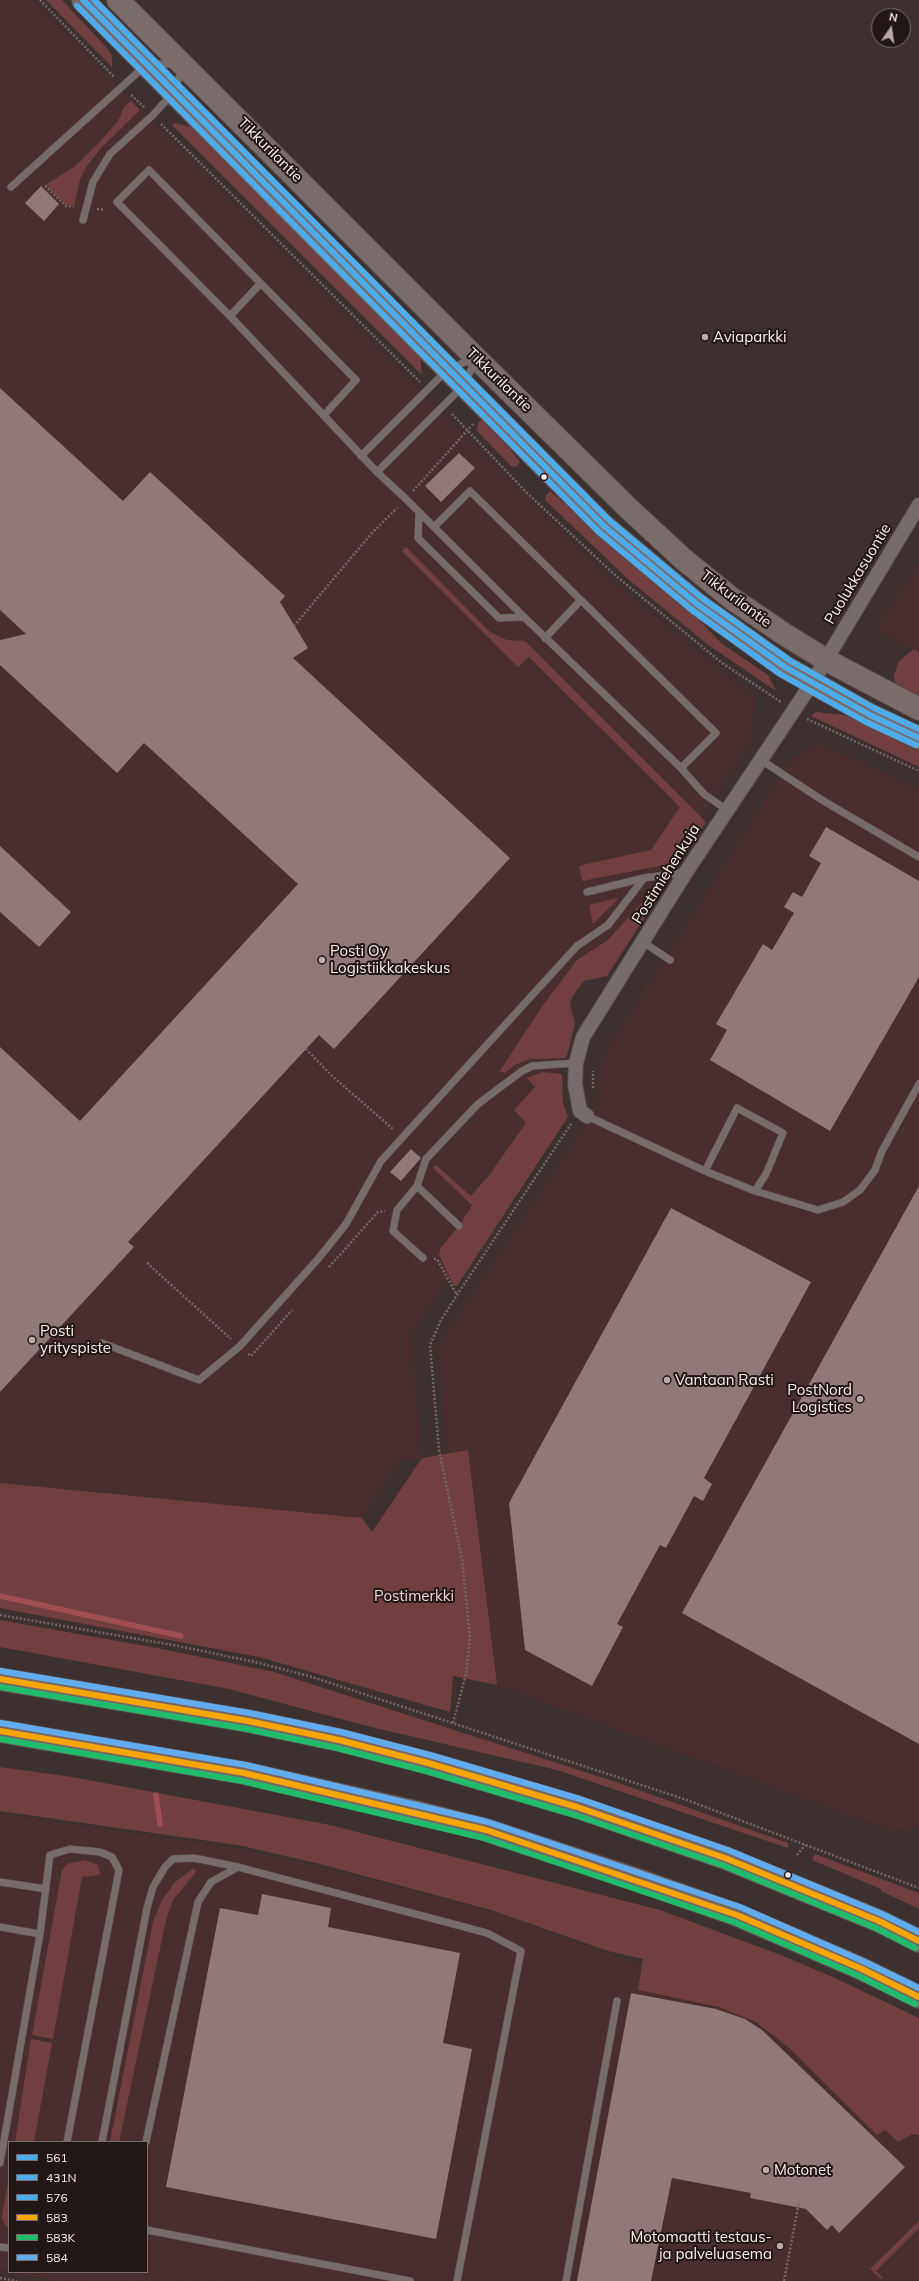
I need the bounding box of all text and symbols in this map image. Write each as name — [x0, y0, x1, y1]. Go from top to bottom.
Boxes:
north arrow — [871, 8, 911, 48]
text: N — [888, 10, 899, 25]
street label: Tikkurilantie — [234, 114, 306, 186]
place label: Aviaparkki — [713, 328, 787, 346]
marker: Aviaparkki — [700, 332, 710, 342]
street label: Tikkurilantie — [463, 344, 535, 416]
unlabelled marker — [539, 472, 549, 482]
street label: Puolukkasuontie — [821, 521, 895, 627]
street label: Tikkurilantie — [697, 567, 775, 631]
street label: Postimiehenkuja — [628, 821, 704, 927]
place label: Posti Oy Logistiikkakeskus — [330, 942, 450, 977]
marker: Posti Oy Logistiikkakeskus — [317, 955, 327, 965]
place label: Posti yrityspiste — [40, 1322, 111, 1357]
marker: Posti yrityspiste — [27, 1335, 37, 1345]
place label: Vantaan Rasti — [675, 1371, 774, 1389]
marker: Vantaan Rasti — [662, 1375, 672, 1385]
place label: PostNord Logistics — [787, 1381, 852, 1416]
marker: PostNord Logistics — [855, 1394, 865, 1404]
park label: Postimerkki — [374, 1587, 454, 1605]
unlabelled marker — [783, 1870, 793, 1880]
legend — [8, 2141, 148, 2273]
text: 561 — [46, 2150, 68, 2165]
place label: Motonet — [774, 2161, 831, 2179]
marker: Motonet — [761, 2165, 771, 2175]
text: 431N — [46, 2170, 77, 2185]
text: 576 — [46, 2190, 68, 2205]
text: 583 — [46, 2210, 68, 2225]
place label: Motomaatti testaus- ja palveluasema — [630, 2228, 772, 2263]
text: 583K — [46, 2230, 75, 2245]
marker: Motomaatti testaus- ja palveluasema — [775, 2241, 785, 2251]
text: 584 — [46, 2250, 68, 2265]

